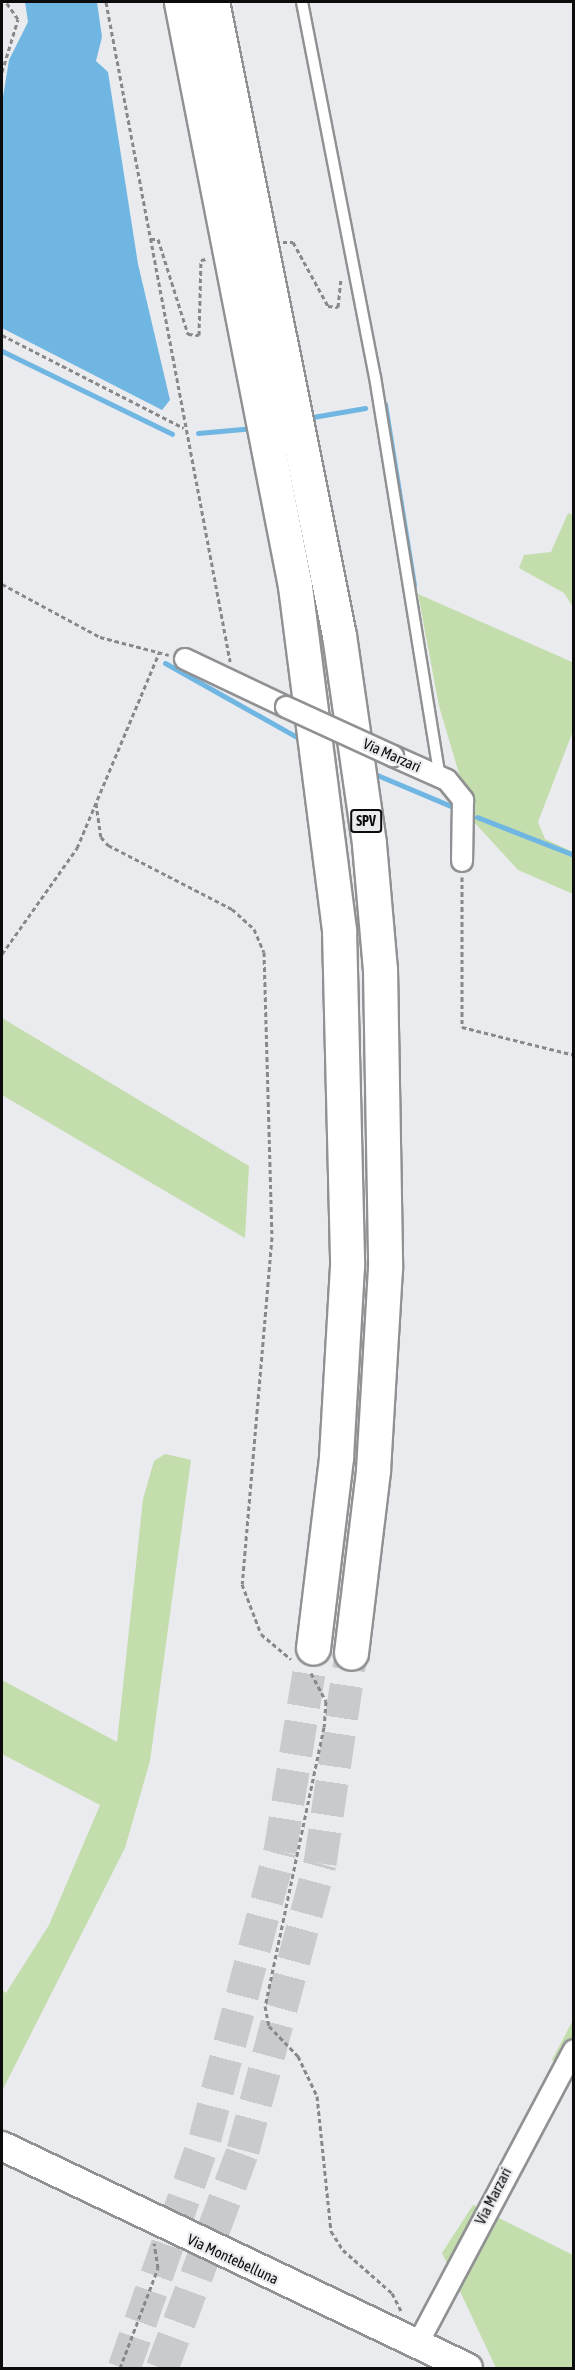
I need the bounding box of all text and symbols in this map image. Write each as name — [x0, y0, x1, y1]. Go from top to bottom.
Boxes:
street label: Via Marzari — [360, 734, 424, 776]
road number: SPV — [350, 810, 382, 832]
street label: Via Marzari — [471, 2165, 515, 2227]
street label: Via Montebelluna — [185, 2230, 281, 2288]

